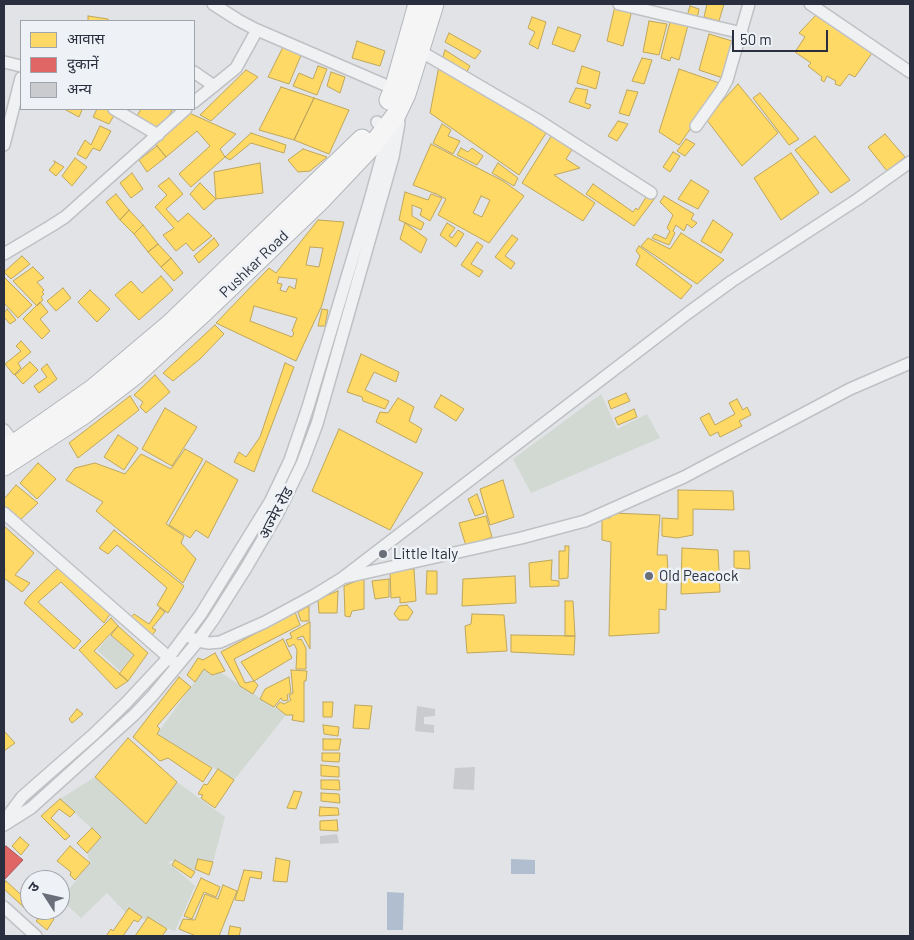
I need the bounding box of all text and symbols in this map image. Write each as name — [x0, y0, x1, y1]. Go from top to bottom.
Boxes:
legend — [20, 20, 195, 110]
scale bar — [734, 20, 830, 52]
text: आवास — [67, 29, 105, 47]
text: 50 m — [740, 30, 772, 48]
text: दुकानें — [67, 54, 99, 72]
text: अन्य — [67, 79, 92, 97]
street label: Pushkar Road — [216, 227, 292, 301]
street label: अज्मेर रोड — [255, 484, 297, 542]
place label: Little Italy — [393, 545, 458, 563]
marker: Little Italy — [377, 548, 389, 560]
place label: Old Peacock — [659, 567, 738, 585]
marker: Old Peacock — [643, 570, 655, 582]
north arrow — [20, 870, 70, 920]
text: उ — [24, 878, 42, 895]

